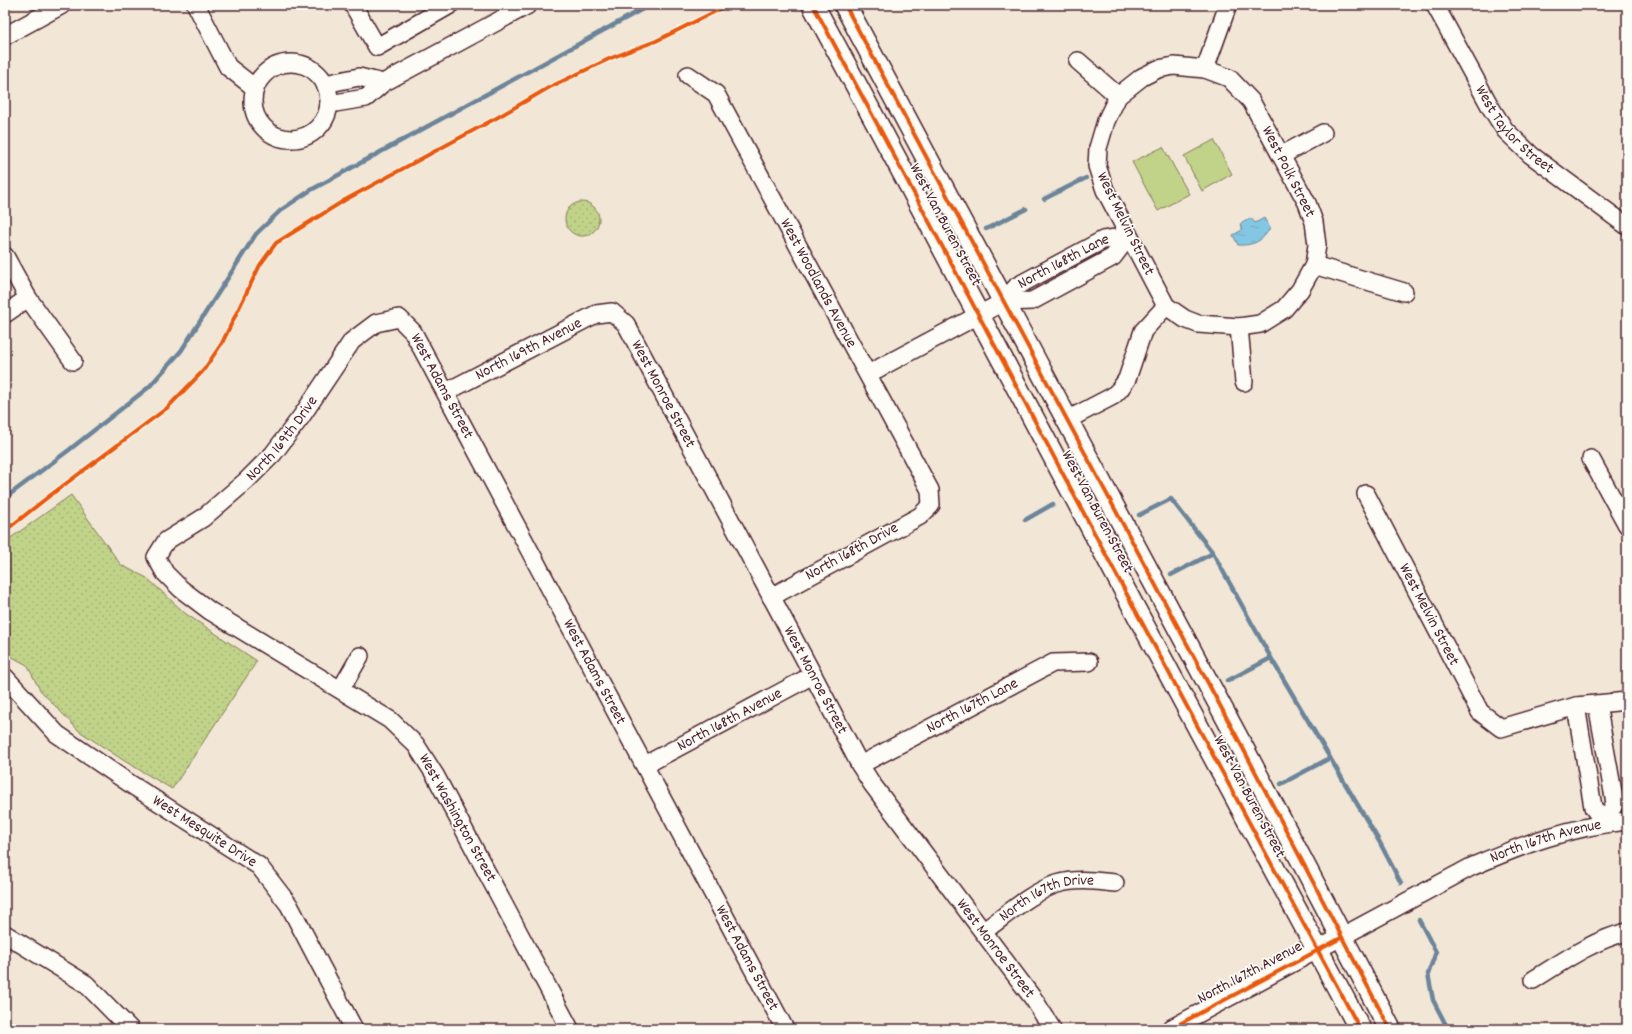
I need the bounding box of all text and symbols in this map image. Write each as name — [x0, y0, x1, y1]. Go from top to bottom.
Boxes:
street label: West Taylor Street — [1469, 81, 1559, 180]
street label: West Polk Street — [1255, 122, 1321, 222]
street label: West Van Buren Street — [903, 159, 987, 291]
street label: West Melvin Street — [1090, 168, 1160, 280]
street label: West Woodlands Avenue — [774, 214, 863, 352]
street label: North 168th Lane — [1014, 228, 1110, 295]
street label: North 169th Avenue — [471, 312, 586, 386]
street label: West Adams Street — [404, 329, 480, 443]
street label: West Monroe Street — [625, 336, 702, 452]
street label: North 169th Drive — [240, 391, 324, 487]
street label: West Van Buren Street — [1055, 446, 1139, 578]
street label: North 168th Drive — [801, 517, 903, 587]
street label: West Melvin Street — [1393, 559, 1465, 670]
street label: West Adams Street — [557, 615, 632, 729]
street label: West Monroe Street — [777, 622, 853, 738]
street label: North 167th Lane — [922, 672, 1022, 739]
street label: North 168th Avenue — [673, 682, 786, 757]
street label: West Van Buren Street — [1207, 731, 1291, 863]
street label: West Washington Street — [412, 750, 502, 886]
street label: West Mesquite Drive — [148, 789, 261, 873]
street label: North 167th Avenue — [1486, 813, 1603, 869]
street label: North 167th Drive — [994, 869, 1095, 927]
street label: West Monroe Street — [951, 894, 1041, 1003]
street label: West Adams Street — [709, 901, 785, 1015]
street label: North 167th Avenue — [1193, 936, 1307, 1010]

